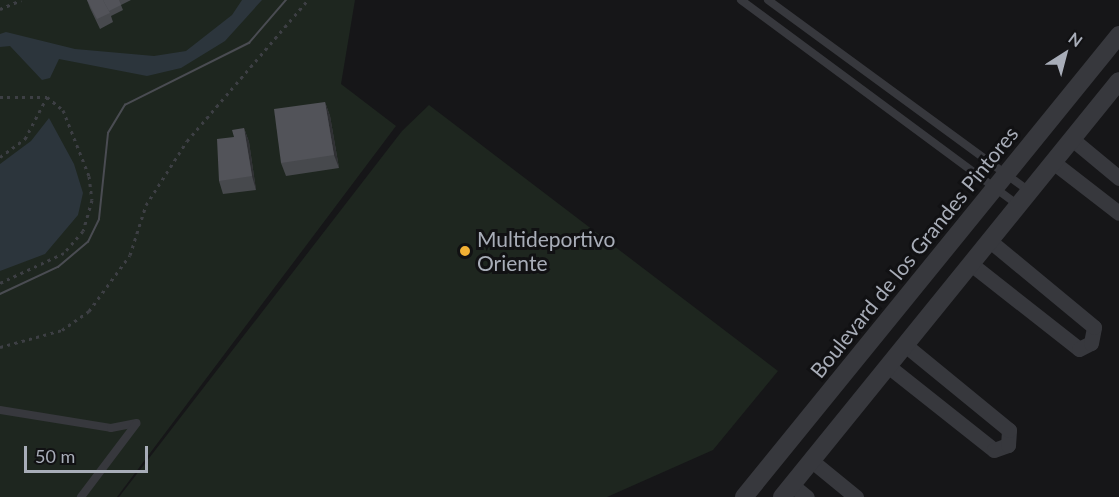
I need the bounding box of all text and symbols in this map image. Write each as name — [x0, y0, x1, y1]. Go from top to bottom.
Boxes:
north arrow — [1035, 24, 1095, 84]
text: N — [1065, 28, 1086, 50]
street label: Boulevard de los Grandes Pintores — [805, 121, 1023, 383]
place label: Multideportivo Oriente — [477, 226, 615, 276]
marker: Multideportivo Oriente — [458, 244, 472, 258]
scale bar — [27, 434, 152, 472]
text: 50 m — [35, 445, 75, 467]

